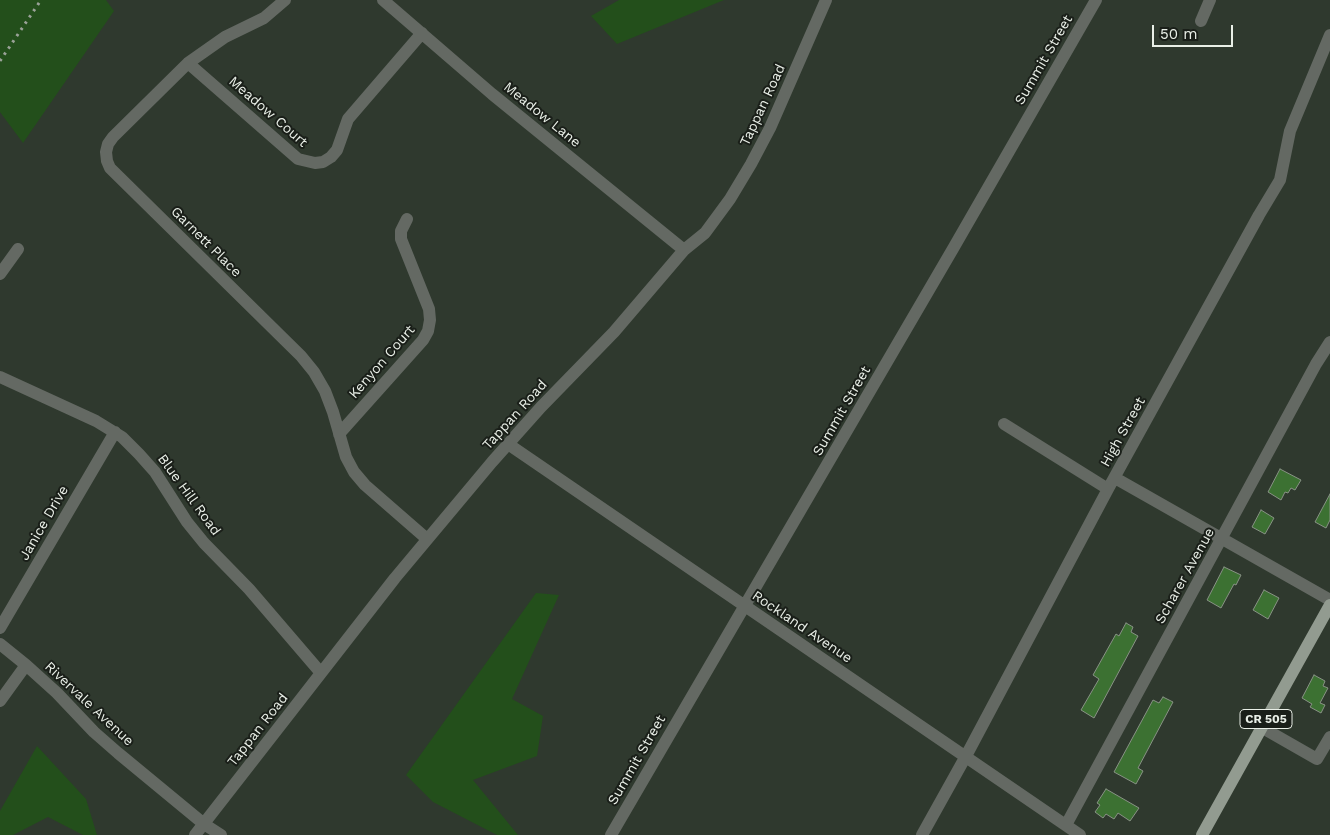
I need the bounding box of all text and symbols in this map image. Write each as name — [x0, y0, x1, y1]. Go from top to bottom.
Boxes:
street label: Summit Street — [1012, 12, 1076, 108]
scale bar — [1155, 15, 1236, 47]
text: 50 m — [1160, 25, 1197, 43]
street label: Tappan Road — [737, 62, 789, 148]
street label: Meadow Court — [225, 73, 311, 151]
street label: Meadow Lane — [500, 79, 584, 151]
street label: Garnett Place — [167, 203, 245, 281]
street label: Kenyon Court — [345, 322, 419, 402]
street label: Summit Street — [810, 363, 874, 459]
street label: Tappan Road — [479, 377, 551, 453]
street label: High Street — [1097, 394, 1149, 470]
street label: Blue Hill Road — [154, 451, 224, 539]
street label: Janice Drive — [16, 483, 72, 563]
street label: Scharer Avenue — [1152, 525, 1218, 627]
street label: Rockland Avenue — [749, 587, 855, 667]
street label: Rivervale Avenue — [41, 658, 137, 750]
street label: Tappan Road — [224, 690, 292, 770]
road number: CR 505 — [1240, 710, 1292, 729]
street label: Summit Street — [605, 712, 669, 808]

